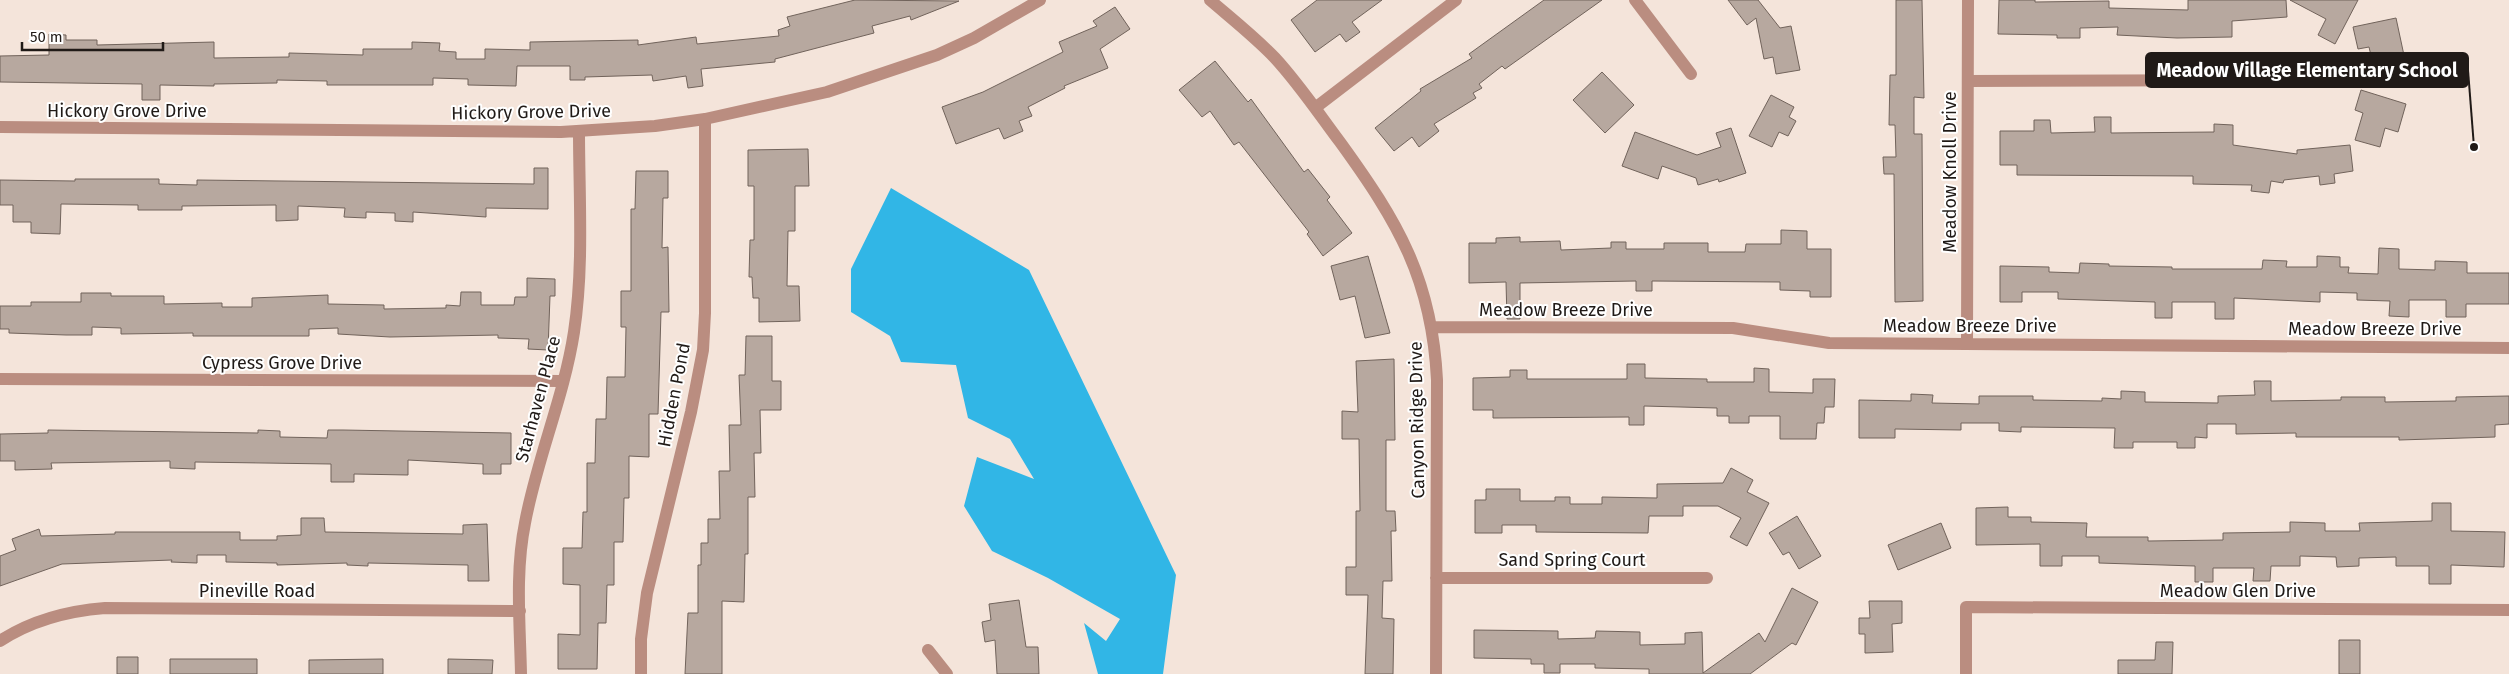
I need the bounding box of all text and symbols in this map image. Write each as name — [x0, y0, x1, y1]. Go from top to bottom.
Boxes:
scale bar — [22, 20, 164, 52]
text: 50 m — [30, 28, 63, 46]
callout: Meadow Village Elementary School — [2146, 53, 2468, 87]
text: Meadow Village Elementary School — [2156, 59, 2458, 82]
street label: Meadow Knoll Drive — [1939, 91, 1961, 253]
street label: Hickory Grove Drive — [47, 100, 207, 122]
street label: Hickory Grove Drive — [451, 100, 611, 124]
street label: Meadow Breeze Drive — [1479, 299, 1653, 321]
street label: Meadow Breeze Drive — [1883, 315, 2057, 337]
street label: Meadow Breeze Drive — [2288, 318, 2462, 340]
street label: Starhaven Place — [511, 333, 565, 465]
street label: Hidden Pond — [653, 341, 695, 449]
street label: Canyon Ridge Drive — [1405, 341, 1429, 499]
street label: Cypress Grove Drive — [202, 352, 362, 374]
street label: Sand Spring Court — [1498, 549, 1646, 571]
street label: Pineville Road — [199, 580, 315, 602]
street label: Meadow Glen Drive — [2160, 580, 2316, 602]

